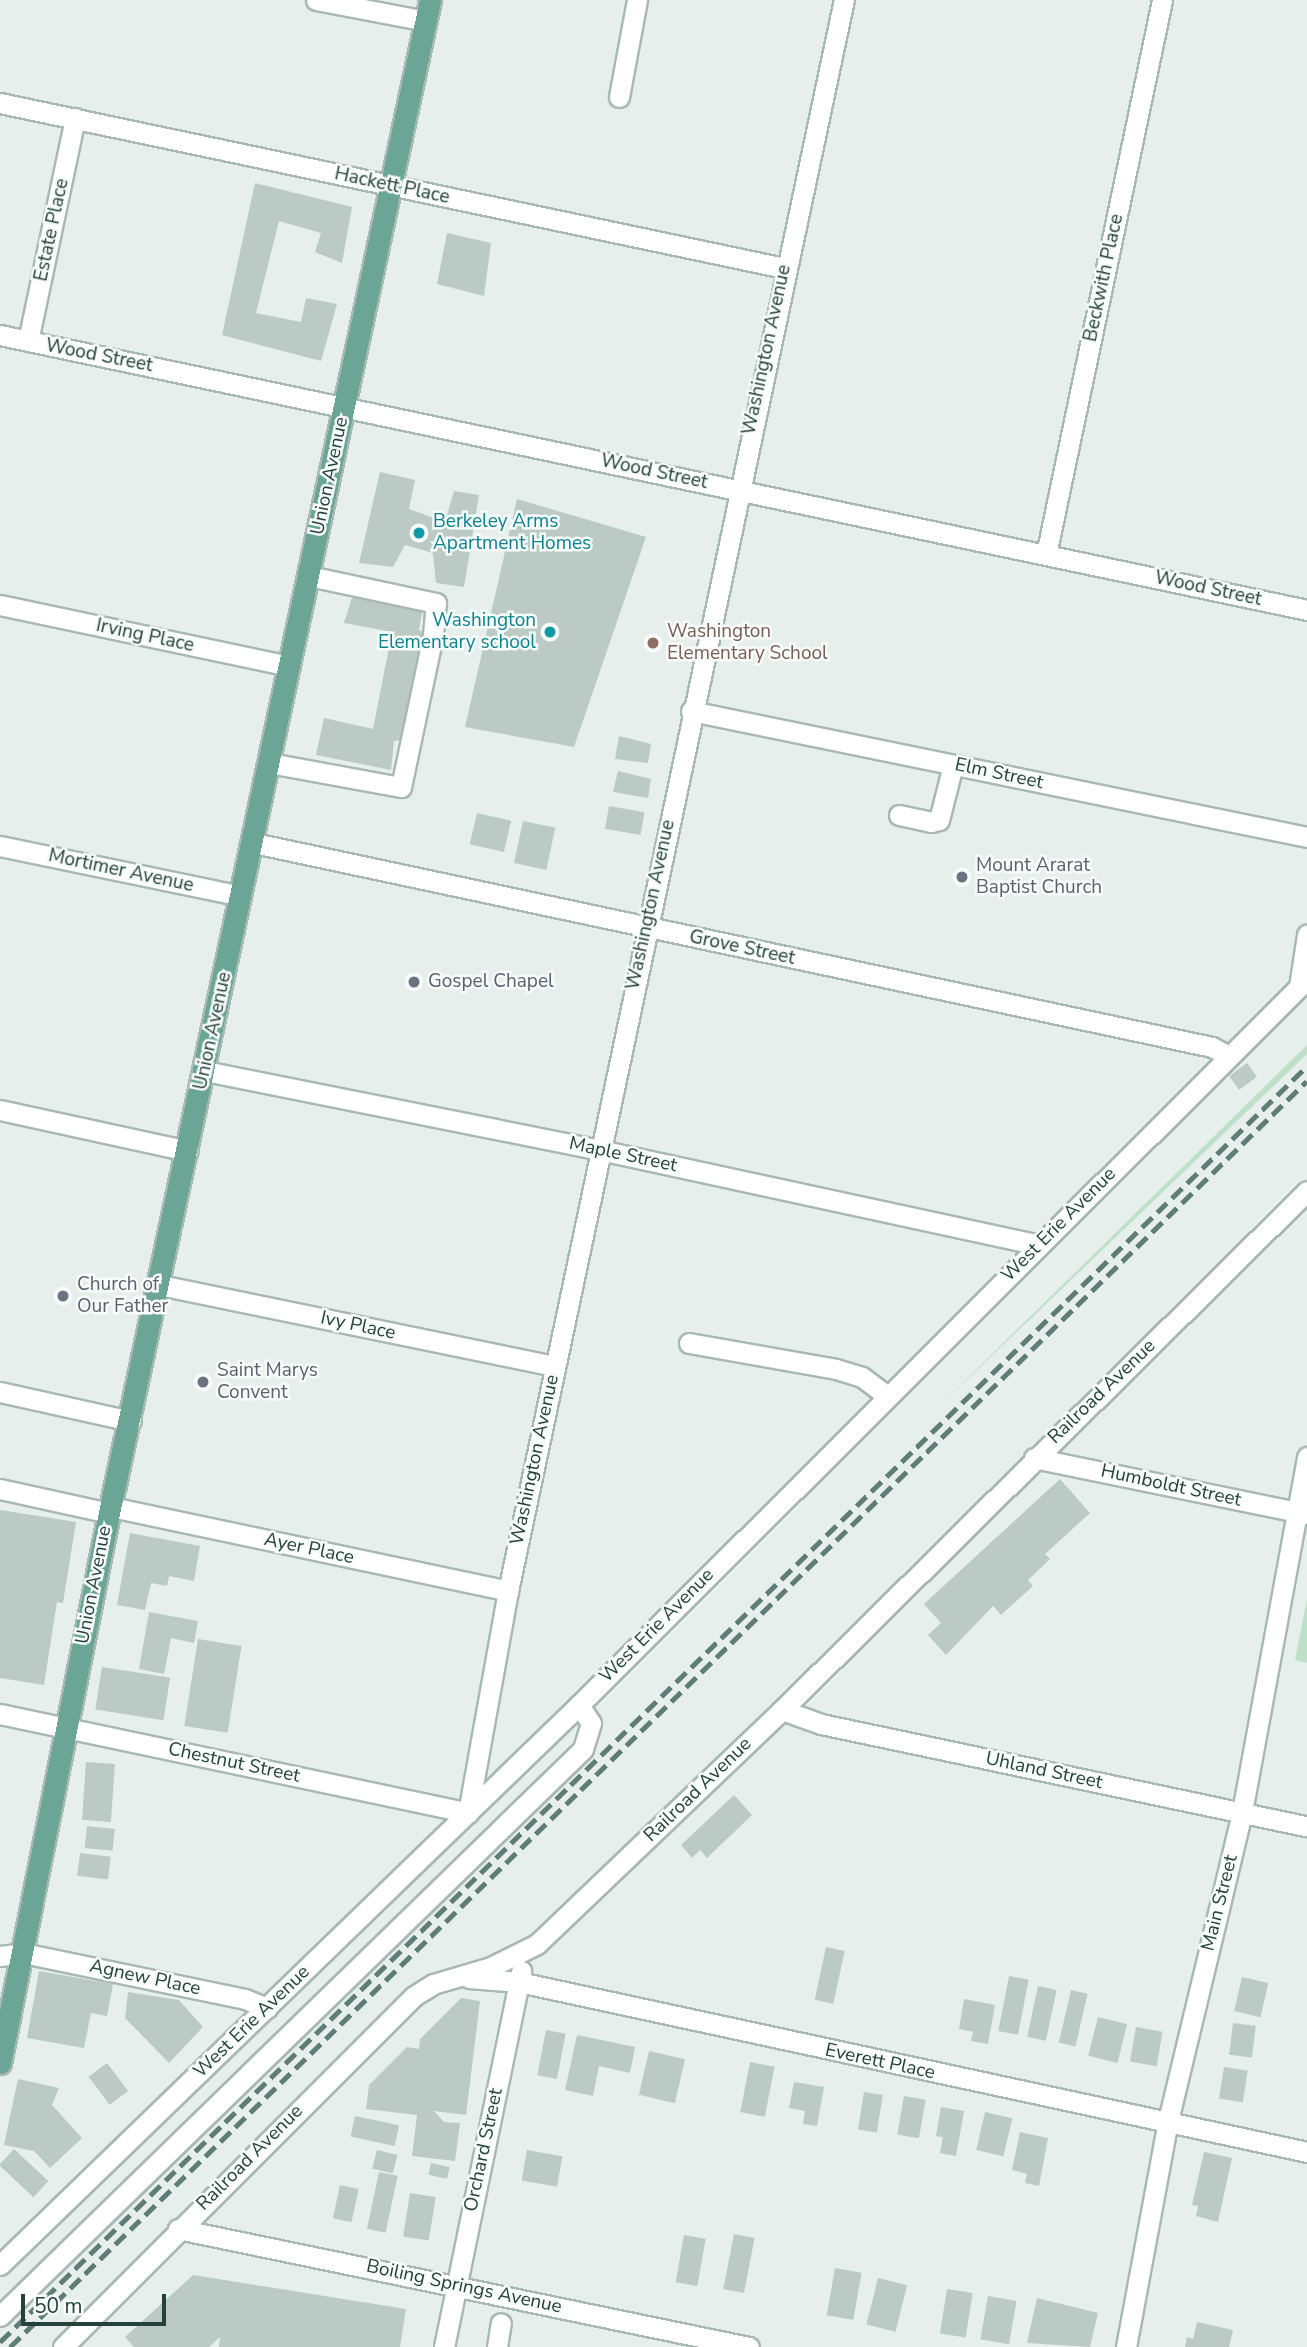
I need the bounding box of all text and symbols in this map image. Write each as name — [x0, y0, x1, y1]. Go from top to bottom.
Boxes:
street label: Hackett Place — [332, 163, 452, 209]
street label: Estate Place — [30, 176, 74, 284]
street label: Beckwith Place — [1079, 212, 1129, 344]
street label: Washington Avenue — [738, 263, 796, 437]
street label: Wood Street — [43, 334, 155, 378]
street label: Union Avenue — [306, 415, 354, 537]
street label: Wood Street — [598, 450, 710, 494]
place label: Berkeley Arms Apartment Homes — [433, 511, 591, 555]
marker: Berkeley Arms Apartment Homes — [411, 525, 427, 541]
street label: Wood Street — [1152, 567, 1264, 611]
place label: Washington Elementary school — [378, 610, 536, 654]
street label: Irving Place — [94, 614, 196, 658]
place label: Washington Elementary School — [667, 621, 828, 665]
marker: Washington Elementary school — [542, 624, 558, 640]
marker: Washington Elementary School — [645, 635, 661, 651]
street label: Elm Street — [953, 754, 1045, 794]
street label: Washington Avenue — [622, 818, 680, 992]
street label: Mortimer Avenue — [46, 844, 196, 898]
place label: Mount Ararat Baptist Church — [976, 855, 1102, 899]
marker: Mount Ararat Baptist Church — [954, 869, 970, 885]
street label: Grove Street — [687, 926, 797, 970]
street label: Union Avenue — [189, 970, 237, 1092]
place label: Gospel Chapel — [428, 971, 554, 993]
marker: Gospel Chapel — [406, 974, 422, 990]
street label: Maple Street — [567, 1132, 679, 1178]
street label: West Erie Avenue — [997, 1163, 1121, 1287]
place label: Church of Our Father — [77, 1274, 168, 1318]
marker: Church of Our Father — [55, 1288, 71, 1304]
street label: Ivy Place — [318, 1307, 398, 1345]
street label: Railroad Avenue — [1043, 1335, 1161, 1449]
place label: Saint Marys Convent — [217, 1360, 318, 1404]
street label: Washington Avenue — [506, 1373, 564, 1547]
marker: Saint Marys Convent — [195, 1374, 211, 1390]
street label: Humboldt Street — [1099, 1460, 1243, 1512]
street label: Union Avenue — [71, 1524, 117, 1646]
street label: Ayer Place — [262, 1528, 356, 1570]
street label: West Erie Avenue — [595, 1564, 719, 1688]
street label: Railroad Avenue — [639, 1733, 757, 1847]
street label: Chestnut Street — [166, 1738, 302, 1788]
street label: Uhland Street — [983, 1747, 1105, 1795]
street label: Main Street — [1197, 1853, 1243, 1953]
street label: Agnew Place — [87, 1955, 203, 2001]
street label: West Erie Avenue — [189, 1961, 315, 2083]
street label: Everett Place — [823, 2039, 937, 2085]
street label: Orchard Street — [460, 2086, 508, 2214]
street label: Railroad Avenue — [192, 2100, 308, 2216]
street label: Boiling Springs Avenue — [364, 2255, 564, 2319]
scale bar — [24, 2280, 170, 2324]
text: 50 m — [34, 2292, 83, 2320]

